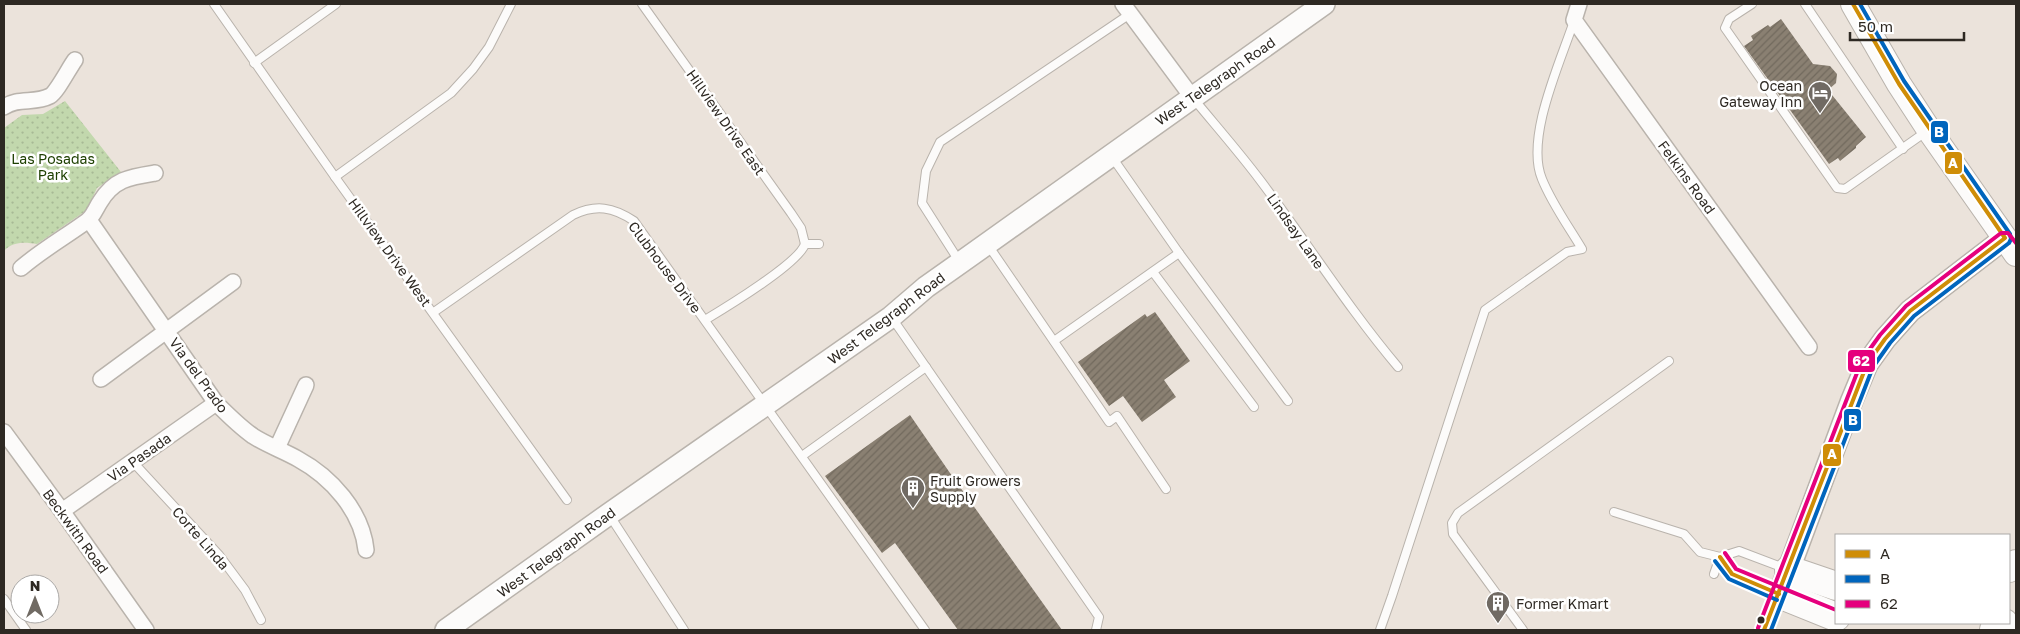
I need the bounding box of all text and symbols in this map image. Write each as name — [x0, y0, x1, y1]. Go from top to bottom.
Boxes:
scale bar — [1850, 10, 1964, 42]
text: 50 m — [1858, 17, 1893, 35]
street label: West Telegraph Road — [1152, 33, 1278, 129]
street label: Hillview Drive East — [683, 66, 769, 178]
place label: Ocean Gateway Inn — [1719, 77, 1802, 110]
hotel icon: Ocean Gateway Inn — [1807, 80, 1833, 114]
line badge: B — [1930, 120, 1949, 144]
text: B — [1934, 123, 1944, 140]
street label: Felkins Road — [1655, 137, 1719, 217]
park label: Las Posadas Park — [11, 150, 95, 183]
line badge: A — [1944, 151, 1963, 175]
text: A — [1948, 154, 1958, 171]
street label: Lindsay Lane — [1264, 190, 1328, 272]
street label: Hillview Drive West — [345, 195, 435, 309]
street label: Clubhouse Drive — [625, 218, 705, 316]
street label: West Telegraph Road — [824, 268, 948, 368]
street label: Via del Prado — [166, 334, 232, 416]
line badge: 62 — [1847, 349, 1876, 373]
text: 62 — [1852, 352, 1870, 369]
line badge: B — [1843, 408, 1862, 432]
text: B — [1848, 411, 1858, 428]
street label: Via Pasada — [104, 429, 174, 485]
line badge: A — [1822, 443, 1842, 467]
text: A — [1827, 445, 1837, 462]
place label: Fruit Growers Supply — [930, 472, 1021, 505]
building icon: Fruit Growers Supply — [900, 475, 926, 509]
street label: Beckwith Road — [40, 485, 112, 577]
street label: Corte Linda — [169, 503, 233, 573]
street label: West Telegraph Road — [493, 503, 619, 601]
legend — [1835, 534, 2010, 624]
text: A — [1880, 544, 1890, 562]
text: B — [1880, 569, 1890, 587]
north arrow — [10, 574, 60, 624]
text: N — [30, 577, 40, 594]
building icon: Former Kmart — [1485, 590, 1511, 624]
text: 62 — [1880, 594, 1898, 612]
place label: Former Kmart — [1516, 595, 1609, 612]
unlabelled marker — [1756, 615, 1766, 625]

